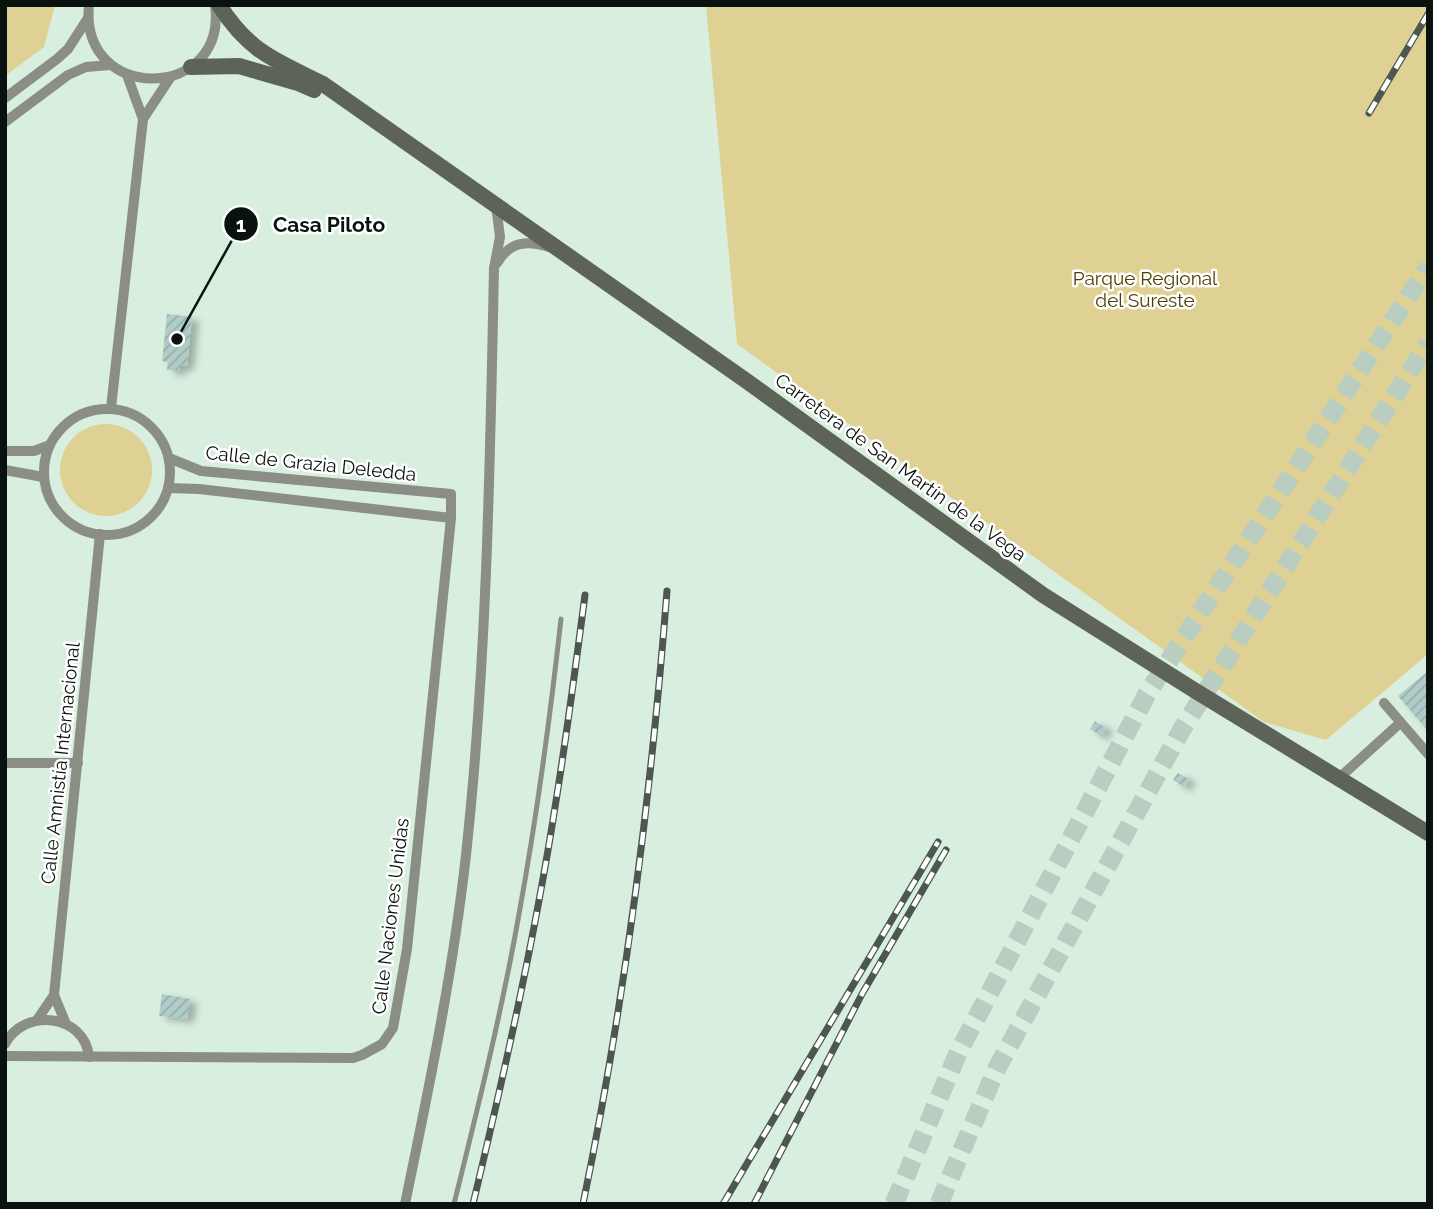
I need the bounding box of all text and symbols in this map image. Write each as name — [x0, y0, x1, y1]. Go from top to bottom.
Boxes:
callout: Casa Piloto — [224, 203, 399, 245]
text: 1 — [236, 212, 246, 237]
text: Casa Piloto — [273, 212, 385, 237]
park label: Parque Regional del Sureste — [1073, 267, 1218, 311]
street label: Carretera de San Martín de la Vega — [771, 369, 1031, 565]
street label: Calle de Grazia Deledda — [204, 441, 418, 485]
street label: Calle Amnistía Internacional — [36, 640, 84, 885]
street label: Calle Naciones Unidas — [367, 817, 413, 1015]

